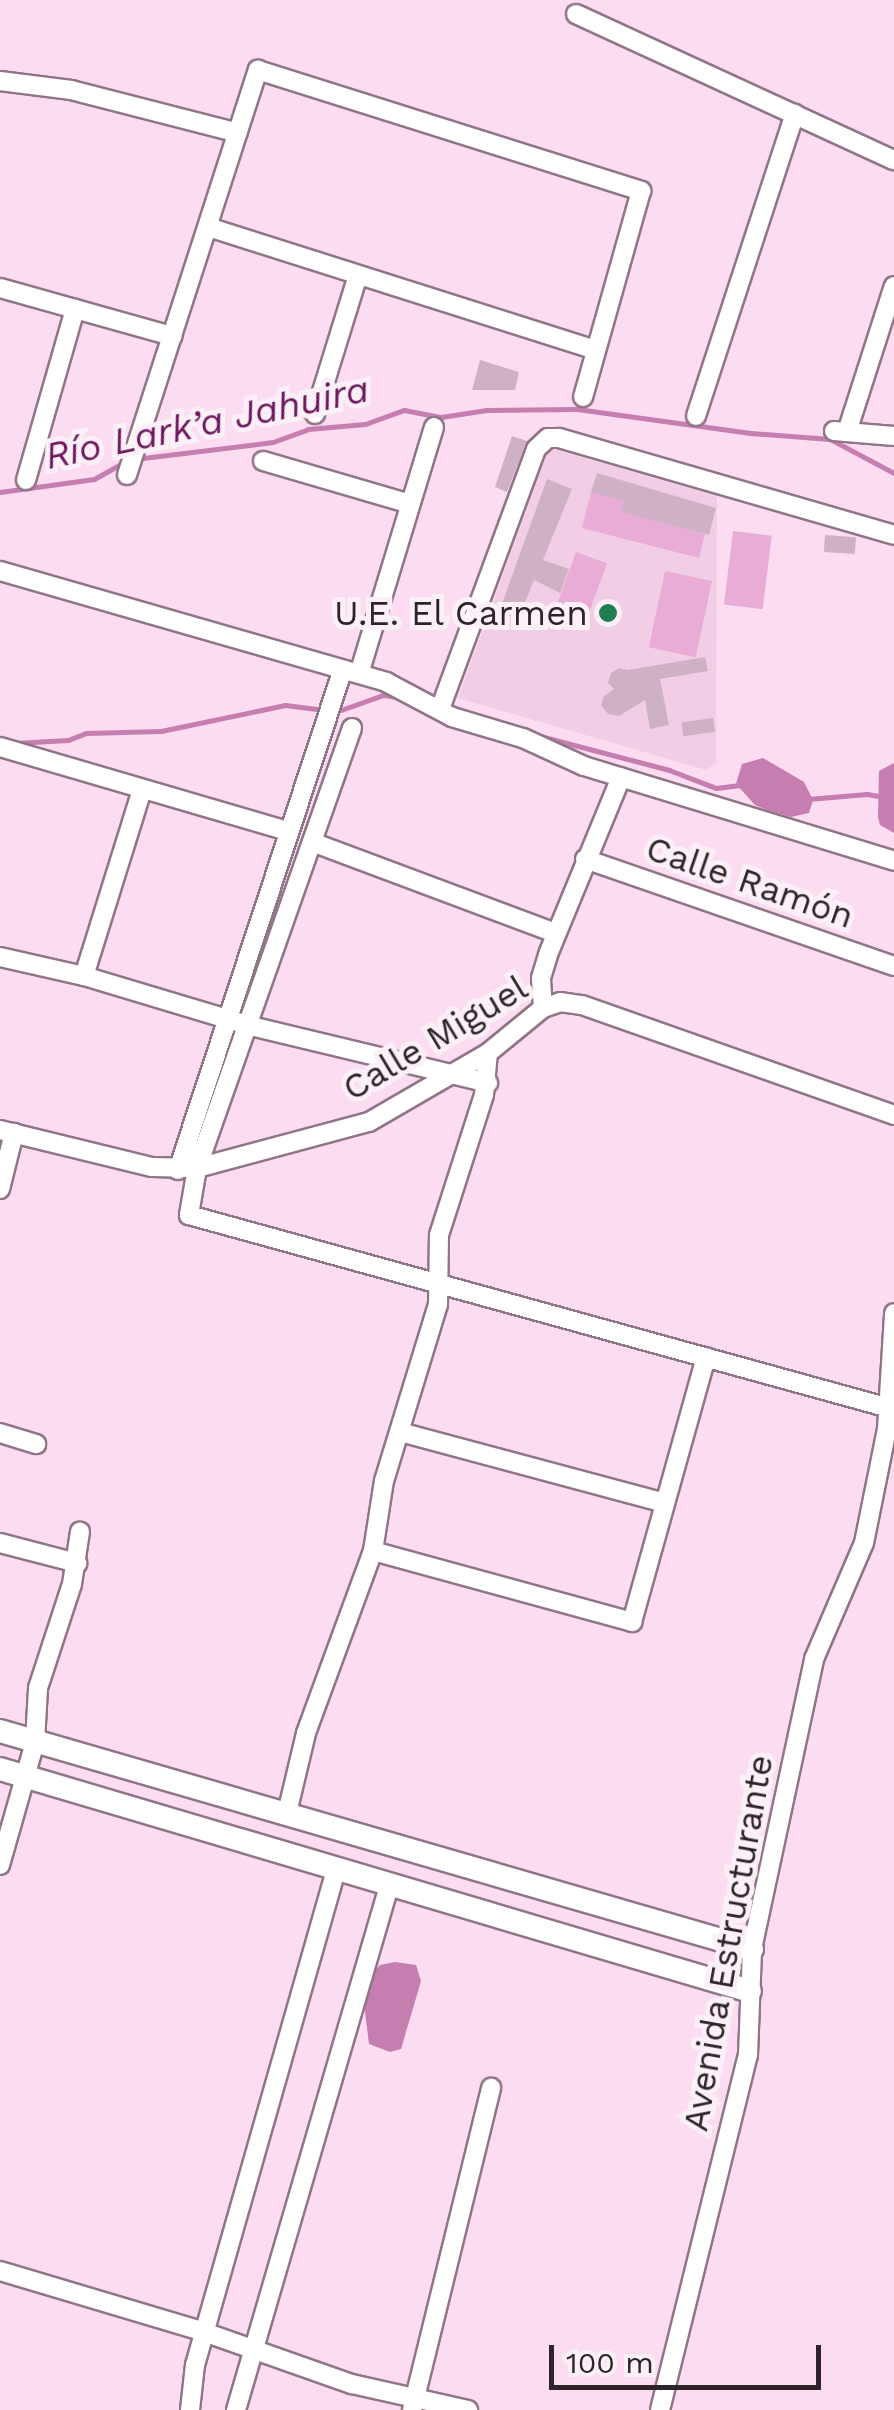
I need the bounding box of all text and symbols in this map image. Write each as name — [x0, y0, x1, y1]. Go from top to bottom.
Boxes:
water label: Río Lark’a Jahuira — [40, 366, 374, 480]
place label: U.E. El Carmen — [333, 592, 588, 634]
marker: U.E. El Carmen — [597, 602, 619, 624]
street label: Calle Ramón — [641, 827, 859, 937]
street label: Calle Miguel — [335, 967, 535, 1109]
street label: Avenida Estructurante — [674, 1751, 782, 2135]
scale bar — [554, 2325, 826, 2387]
text: 100 m — [566, 2345, 654, 2380]

